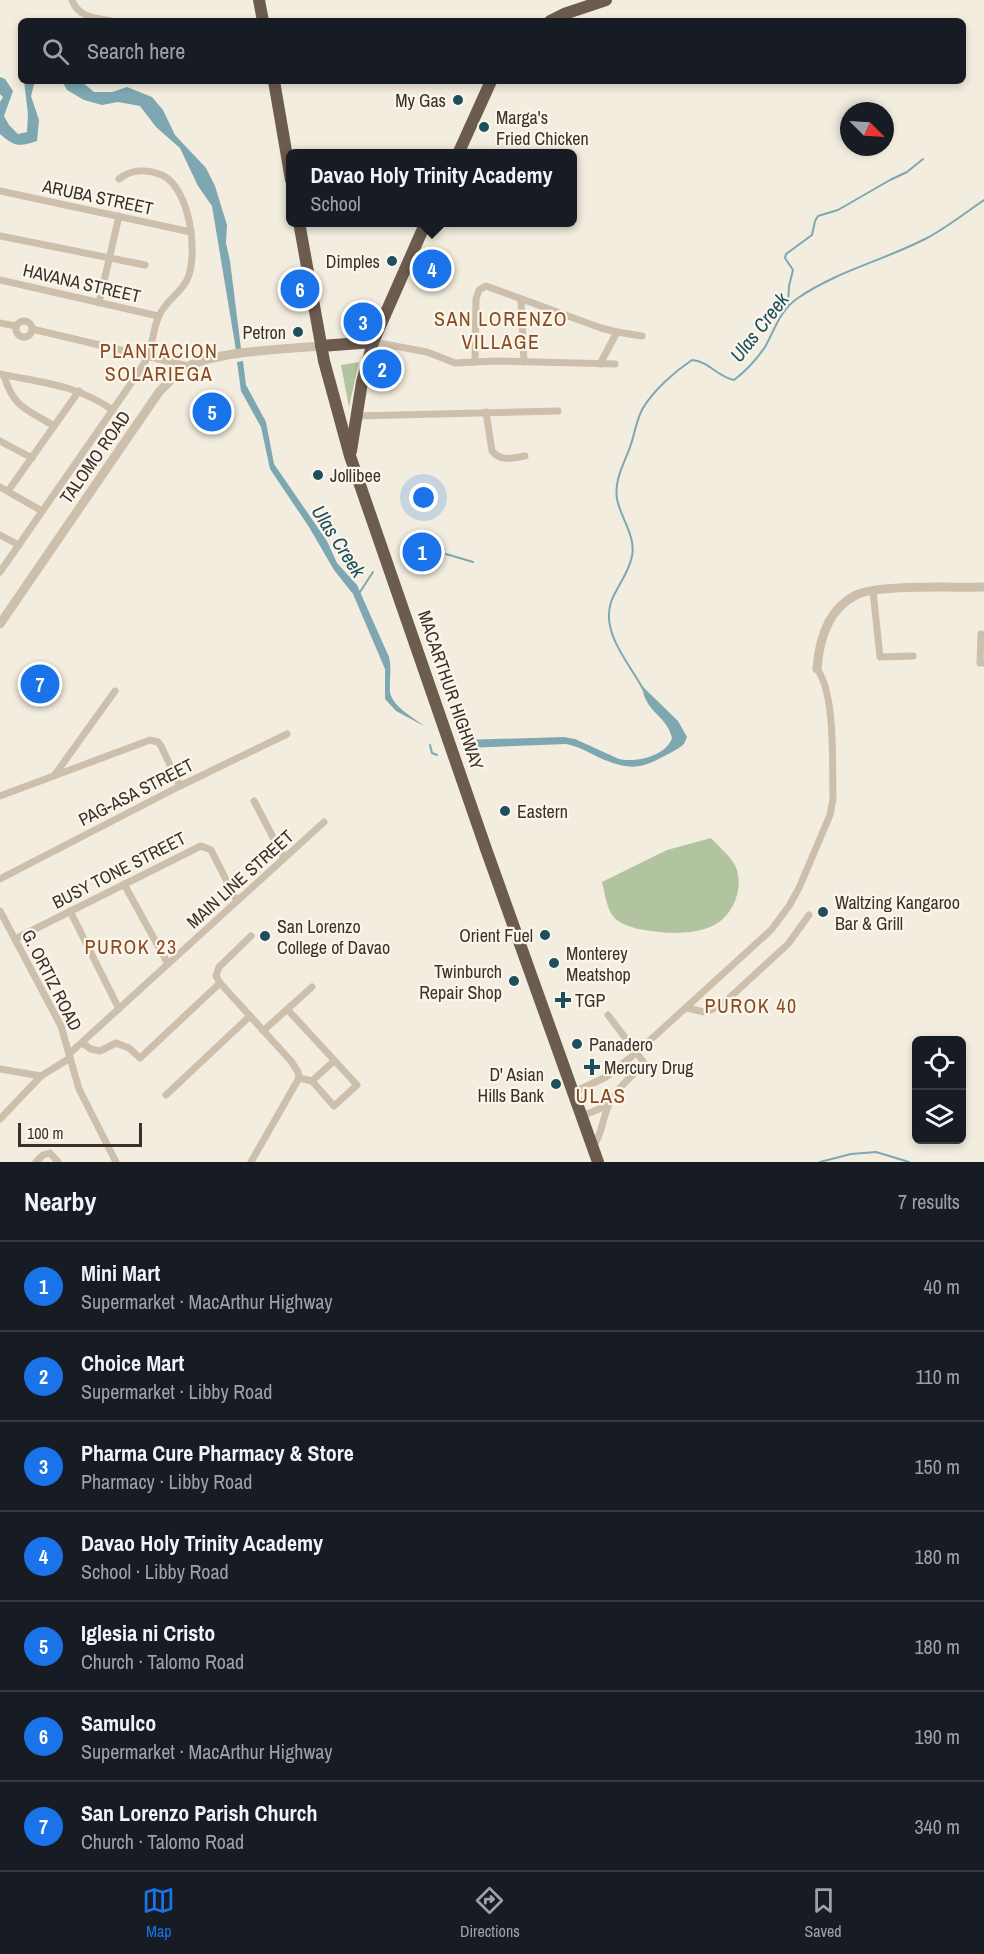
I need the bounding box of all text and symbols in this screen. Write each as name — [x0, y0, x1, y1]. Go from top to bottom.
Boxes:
search box — [18, 18, 966, 84]
icon: search — [39, 35, 72, 68]
text: Search here — [87, 36, 185, 66]
place label: My Gas — [395, 88, 446, 113]
marker: My Gas — [451, 93, 465, 107]
north arrow — [840, 102, 894, 156]
place label: Marga's Fried Chicken — [496, 105, 589, 151]
marker: Marga's Fried Chicken — [477, 120, 491, 134]
popup — [286, 149, 577, 227]
text: Davao Holy Trinity Academy — [311, 160, 552, 190]
street label: ARUBA STREET — [39, 173, 156, 221]
text: School — [311, 190, 361, 217]
pin: 4 — [412, 246, 452, 292]
place label: Dimples — [326, 249, 380, 274]
marker: Dimples — [385, 254, 399, 268]
street label: HAVANA STREET — [21, 257, 143, 309]
pin: 6 — [280, 266, 320, 312]
water label: Ulas Creek — [723, 286, 795, 367]
pin: 3 — [344, 300, 382, 344]
district label: SAN LORENZO VILLAGE — [434, 305, 568, 355]
place label: Petron — [243, 320, 286, 345]
marker: Petron — [291, 325, 305, 339]
district label: PLANTACION SOLARIEGA — [100, 337, 218, 387]
pin: 2 — [362, 346, 401, 392]
pin: 5 — [192, 390, 232, 434]
street label: TALOMO ROAD — [54, 406, 136, 508]
place label: Jollibee — [330, 463, 381, 488]
marker: Jollibee — [311, 468, 325, 482]
your location — [409, 483, 438, 512]
water label: Ulas Creek — [306, 500, 373, 583]
pin: 1 — [402, 530, 442, 574]
street label: MACARTHUR HIGHWAY — [412, 607, 490, 773]
pin: 7 — [20, 662, 60, 706]
street label: PAG-ASA STREET — [74, 752, 198, 832]
place label: Eastern — [517, 799, 568, 824]
marker: Eastern — [498, 804, 512, 818]
street label: MAIN LINE STREET — [181, 824, 299, 934]
street label: BUSY TONE STREET — [48, 826, 190, 914]
place label: Waltzing Kangaroo Bar & Grill — [835, 890, 960, 936]
marker: Waltzing Kangaroo Bar & Grill — [816, 905, 830, 919]
place label: San Lorenzo College of Davao — [277, 914, 390, 960]
place label: Orient Fuel — [459, 923, 533, 948]
street label: G. ORTIZ ROAD — [16, 925, 88, 1035]
marker: Orient Fuel — [538, 928, 552, 942]
marker: San Lorenzo College of Davao — [258, 929, 272, 943]
district label: PUROK 23 — [84, 933, 178, 960]
place label: Monterey Meatshop — [566, 941, 631, 987]
marker: Monterey Meatshop — [547, 956, 561, 970]
place label: Twinburch Repair Shop — [419, 959, 502, 1005]
marker: Twinburch Repair Shop — [507, 974, 521, 988]
place label: TGP — [575, 988, 606, 1013]
district label: PUROK 40 — [704, 992, 798, 1019]
marker: TGP — [556, 993, 570, 1007]
place label: Panadero — [589, 1032, 653, 1057]
map controls — [912, 1036, 966, 1144]
button: locate — [912, 1036, 966, 1090]
marker: Panadero — [570, 1037, 584, 1051]
place label: Mercury Drug — [604, 1055, 694, 1080]
marker: Mercury Drug — [585, 1060, 599, 1074]
place label: D' Asian Hills Bank — [478, 1062, 545, 1108]
marker: D' Asian Hills Bank — [549, 1077, 563, 1091]
district label: ULAS — [576, 1081, 626, 1110]
button: layers — [912, 1090, 966, 1144]
scale bar — [18, 1120, 142, 1148]
text: 100 m — [27, 1122, 63, 1144]
text: Nearby — [24, 1184, 96, 1219]
text: 7 results — [898, 1188, 960, 1215]
text: Mini Mart — [81, 1258, 160, 1288]
text: 1 — [39, 1273, 48, 1300]
text: 40 m — [924, 1273, 960, 1300]
text: Supermarket · MacArthur Highway — [81, 1288, 333, 1315]
text: Choice Mart — [81, 1348, 184, 1378]
text: 2 — [39, 1363, 48, 1390]
text: 110 m — [916, 1363, 960, 1390]
text: Supermarket · Libby Road — [81, 1378, 272, 1405]
text: Pharma Cure Pharmacy & Store — [81, 1438, 354, 1468]
text: 3 — [39, 1453, 48, 1480]
text: 150 m — [914, 1453, 960, 1480]
text: Pharmacy · Libby Road — [81, 1468, 252, 1495]
text: Davao Holy Trinity Academy — [81, 1528, 323, 1558]
text: 4 — [39, 1543, 48, 1570]
text: 180 m — [914, 1543, 960, 1570]
text: School · Libby Road — [81, 1558, 229, 1585]
text: Iglesia ni Cristo — [81, 1618, 215, 1648]
text: 5 — [39, 1633, 48, 1660]
text: 180 m — [914, 1633, 960, 1660]
text: Church · Talomo Road — [81, 1648, 244, 1675]
text: Samulco — [81, 1708, 156, 1738]
text: 6 — [39, 1723, 48, 1750]
text: 190 m — [914, 1723, 960, 1750]
text: Supermarket · MacArthur Highway — [81, 1738, 333, 1765]
text: San Lorenzo Parish Church — [81, 1798, 318, 1828]
text: 7 — [39, 1813, 48, 1840]
text: 340 m — [914, 1813, 960, 1840]
text: Church · Talomo Road — [81, 1828, 244, 1855]
tab: Map — [142, 1884, 175, 1942]
tab: Directions — [460, 1884, 520, 1942]
tab: Saved — [804, 1884, 842, 1942]

